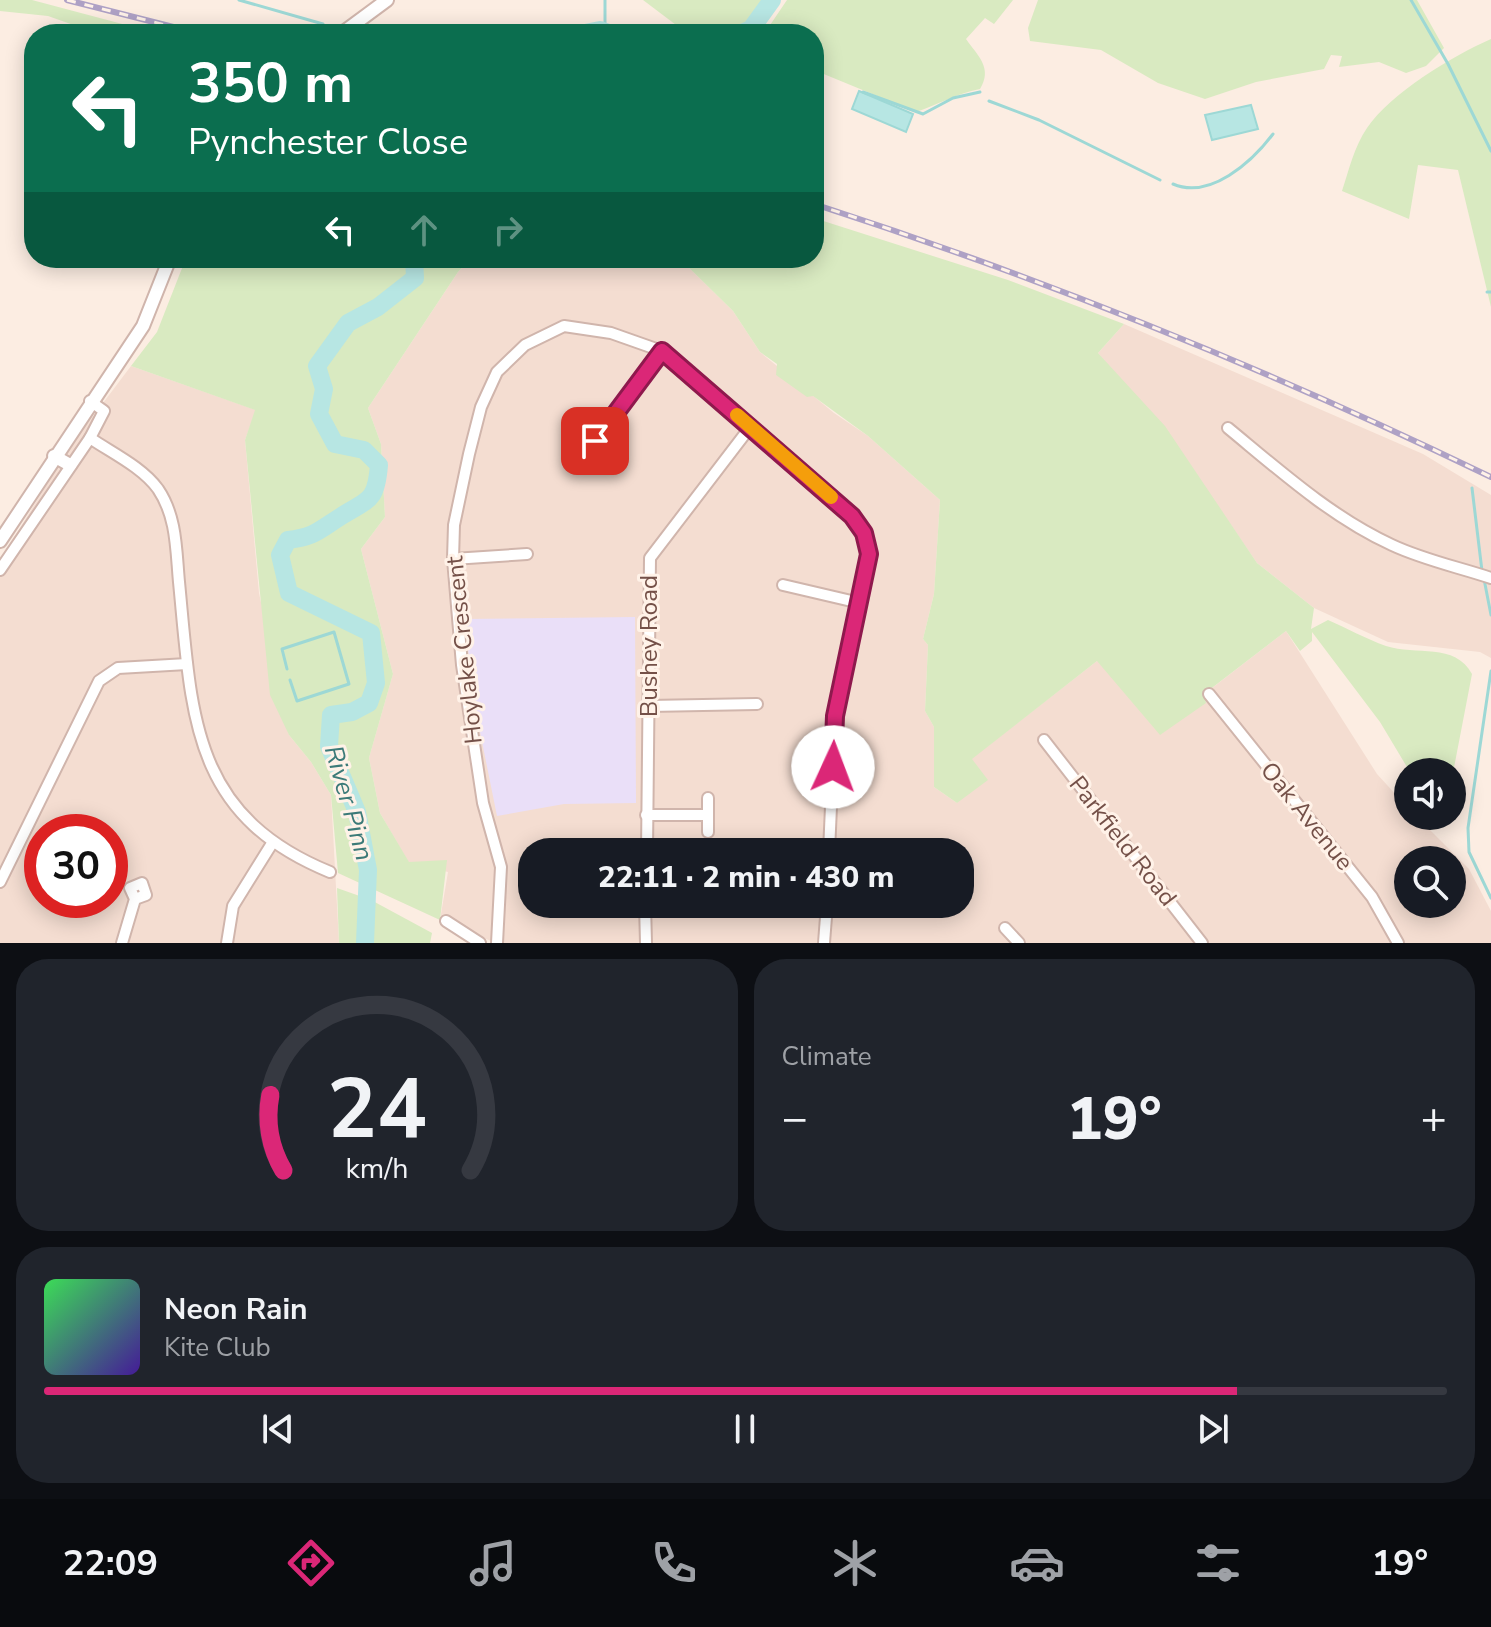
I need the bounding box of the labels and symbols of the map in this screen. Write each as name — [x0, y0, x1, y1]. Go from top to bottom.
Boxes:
pin — [561, 407, 629, 475]
street label: Hoylake Crescent — [438, 554, 490, 746]
street label: Bushey Road — [633, 575, 665, 717]
position arrow — [791, 725, 875, 809]
water label: River Pinn — [316, 741, 382, 865]
street label: Oak Avenue — [1253, 755, 1361, 877]
street label: Parkfield Road — [1062, 769, 1184, 913]
speed limit sign: 30 — [24, 814, 128, 918]

